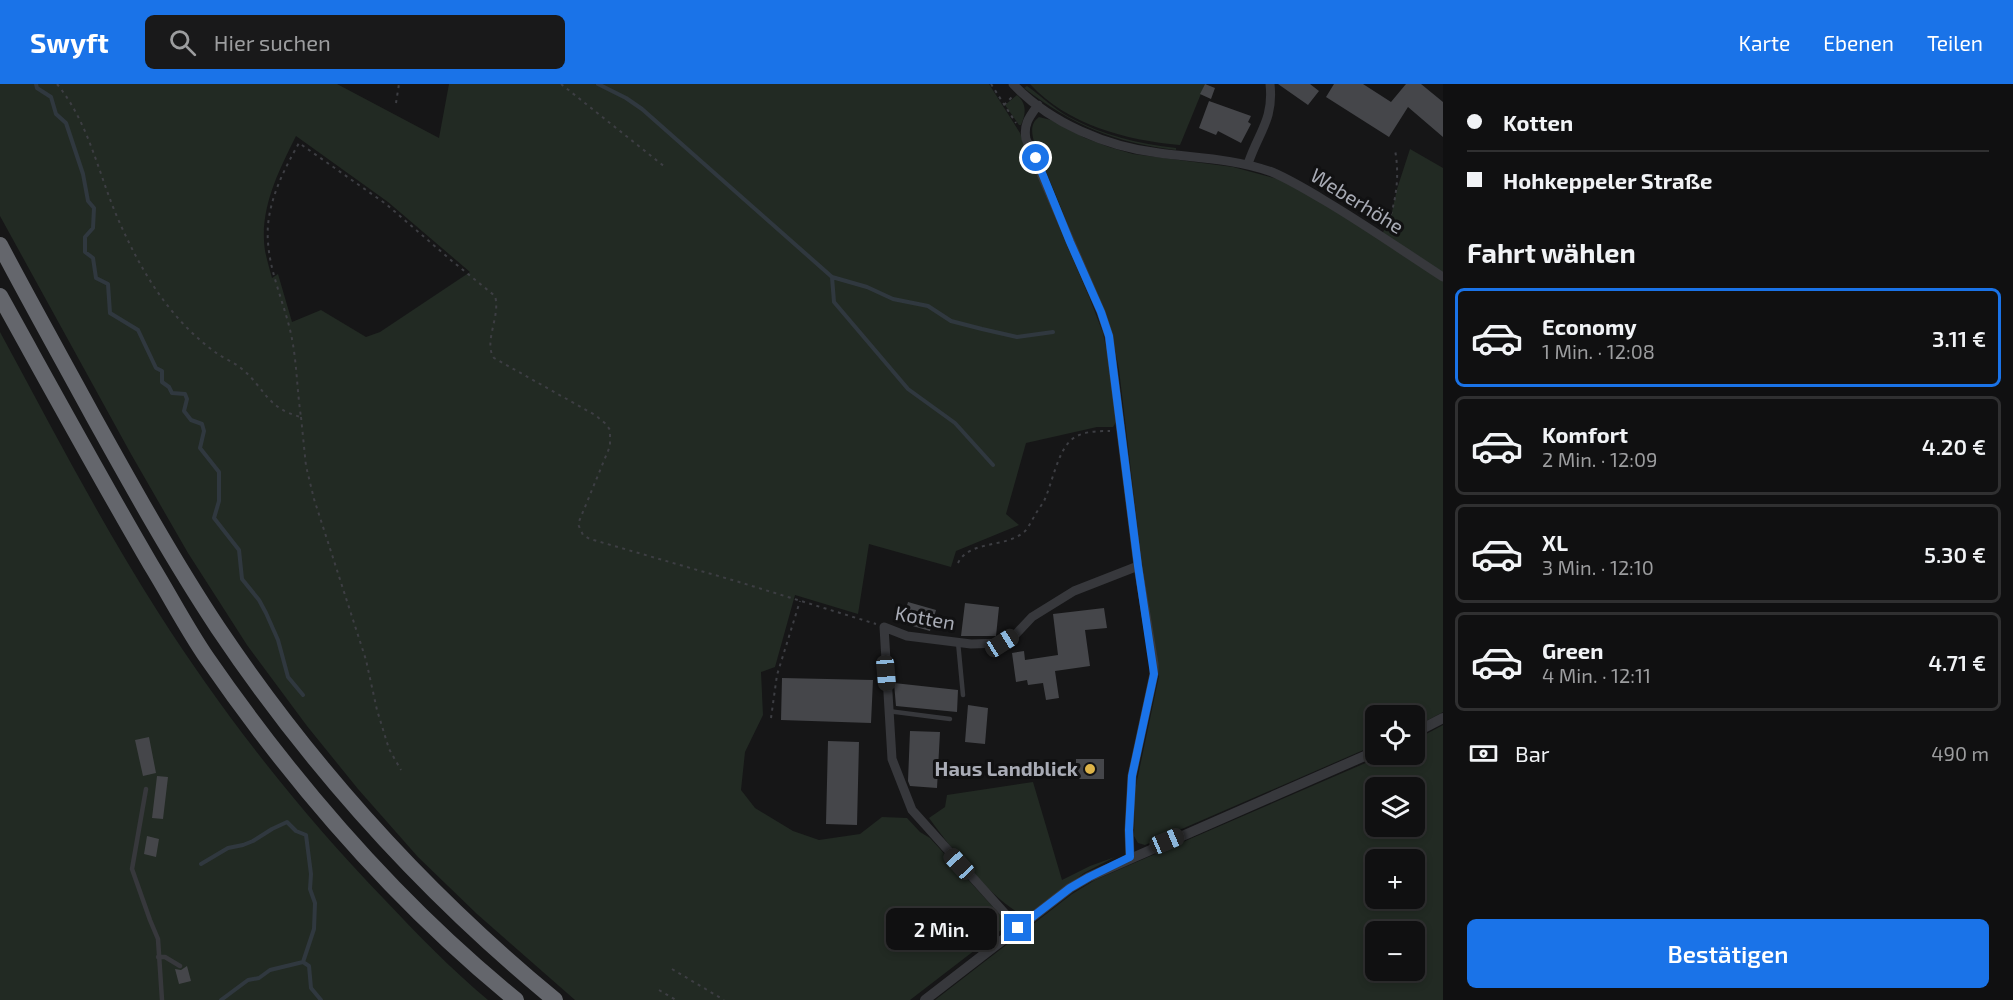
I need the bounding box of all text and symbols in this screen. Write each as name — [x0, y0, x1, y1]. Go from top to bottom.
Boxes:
search box — [145, 15, 565, 69]
text: Swyft — [30, 25, 109, 59]
icon: search — [166, 26, 199, 59]
text: Hier suchen — [214, 29, 331, 55]
text: Karte — [1739, 30, 1790, 55]
text: Ebenen — [1823, 30, 1894, 55]
text: Teilen — [1927, 30, 1983, 55]
text: Kotten — [1503, 109, 1573, 135]
route start — [1022, 144, 1049, 171]
street label: Weberhöhe — [1307, 162, 1408, 238]
text: Hohkeppeler Straße — [1503, 167, 1713, 193]
text: Fahrt wählen — [1467, 236, 1636, 268]
icon: car — [1470, 311, 1524, 365]
text: Economy — [1542, 313, 1637, 339]
text: 3.11 € — [1932, 325, 1986, 351]
text: 1 Min. · 12:08 — [1542, 339, 1655, 363]
icon: car — [1470, 419, 1524, 473]
text: Komfort — [1542, 421, 1628, 447]
text: 4.20 € — [1922, 433, 1986, 459]
text: 2 Min. · 12:09 — [1542, 447, 1657, 471]
icon: car — [1470, 527, 1524, 581]
text: XL — [1542, 529, 1568, 555]
text: 5.30 € — [1924, 541, 1986, 567]
text: 3 Min. · 12:10 — [1542, 555, 1654, 579]
street label: Kotten — [893, 600, 957, 634]
car — [982, 626, 1022, 660]
icon: car — [1470, 635, 1524, 689]
text: Green — [1542, 637, 1604, 663]
text: 4.71 € — [1928, 649, 1986, 675]
car — [875, 654, 897, 692]
text: 4 Min. · 12:11 — [1542, 663, 1651, 687]
map controls — [1365, 705, 1425, 981]
button: locate — [1365, 705, 1425, 765]
icon: cash — [1467, 737, 1500, 770]
text: Bar — [1515, 740, 1550, 766]
text: 490 m — [1931, 741, 1989, 765]
place label: Haus Landblick — [935, 756, 1079, 780]
marker: Haus Landblick — [1083, 762, 1097, 776]
button: layers — [1365, 777, 1425, 837]
car — [1147, 826, 1187, 856]
car — [940, 845, 978, 883]
button: + — [1365, 849, 1425, 909]
callout: 2 Min. — [886, 907, 997, 949]
route end — [1004, 914, 1031, 941]
text: 2 Min. — [914, 917, 969, 941]
button: Bestätigen — [1467, 919, 1989, 988]
button: − — [1365, 921, 1425, 981]

